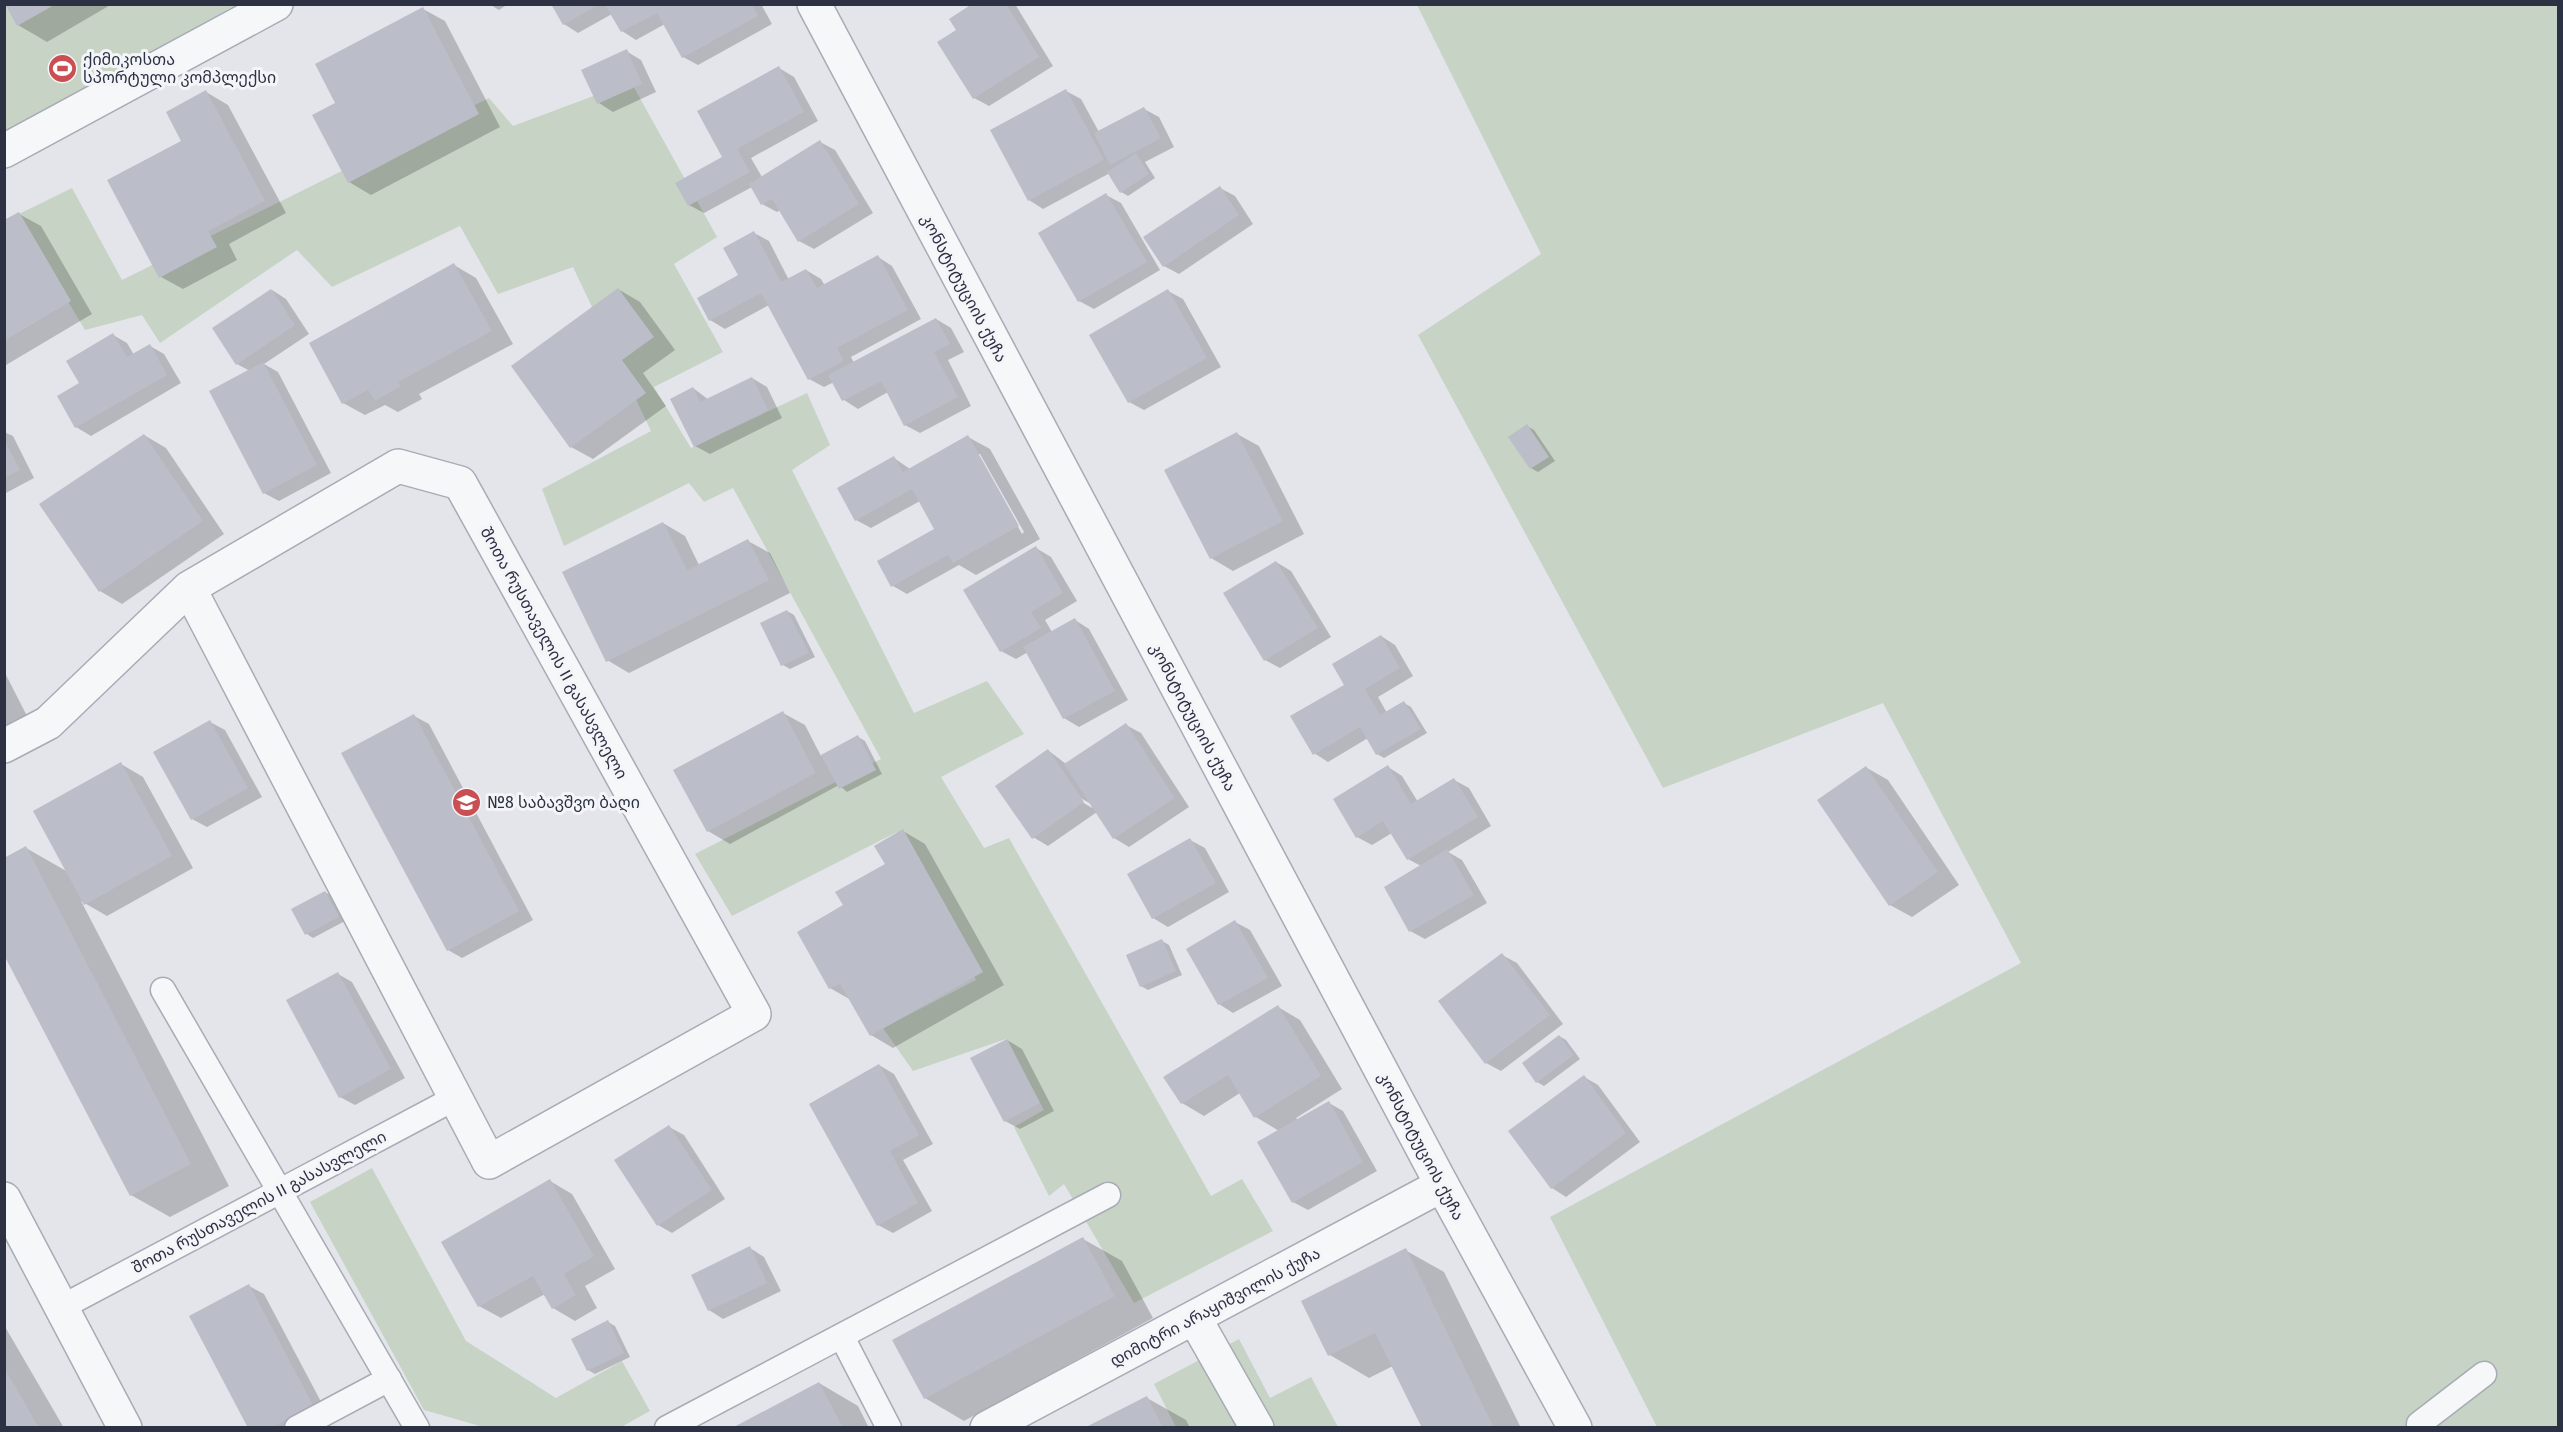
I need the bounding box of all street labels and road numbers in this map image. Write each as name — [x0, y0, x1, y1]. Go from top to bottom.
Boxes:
street label: კონსტიტუციის ქუჩა — [917, 211, 1011, 365]
street label: შოთა რუსთაველის II გასასვლელი — [476, 524, 631, 783]
street label: კონსტიტუციის ქუჩა — [1146, 640, 1240, 794]
street label: კონსტიტუციის ქუჩა — [1374, 1069, 1468, 1223]
street label: შოთა რუსთაველის II გასასვლელი — [129, 1127, 390, 1278]
street label: დიმიტრი არაყიშვილის ქუჩა — [1107, 1243, 1324, 1372]

